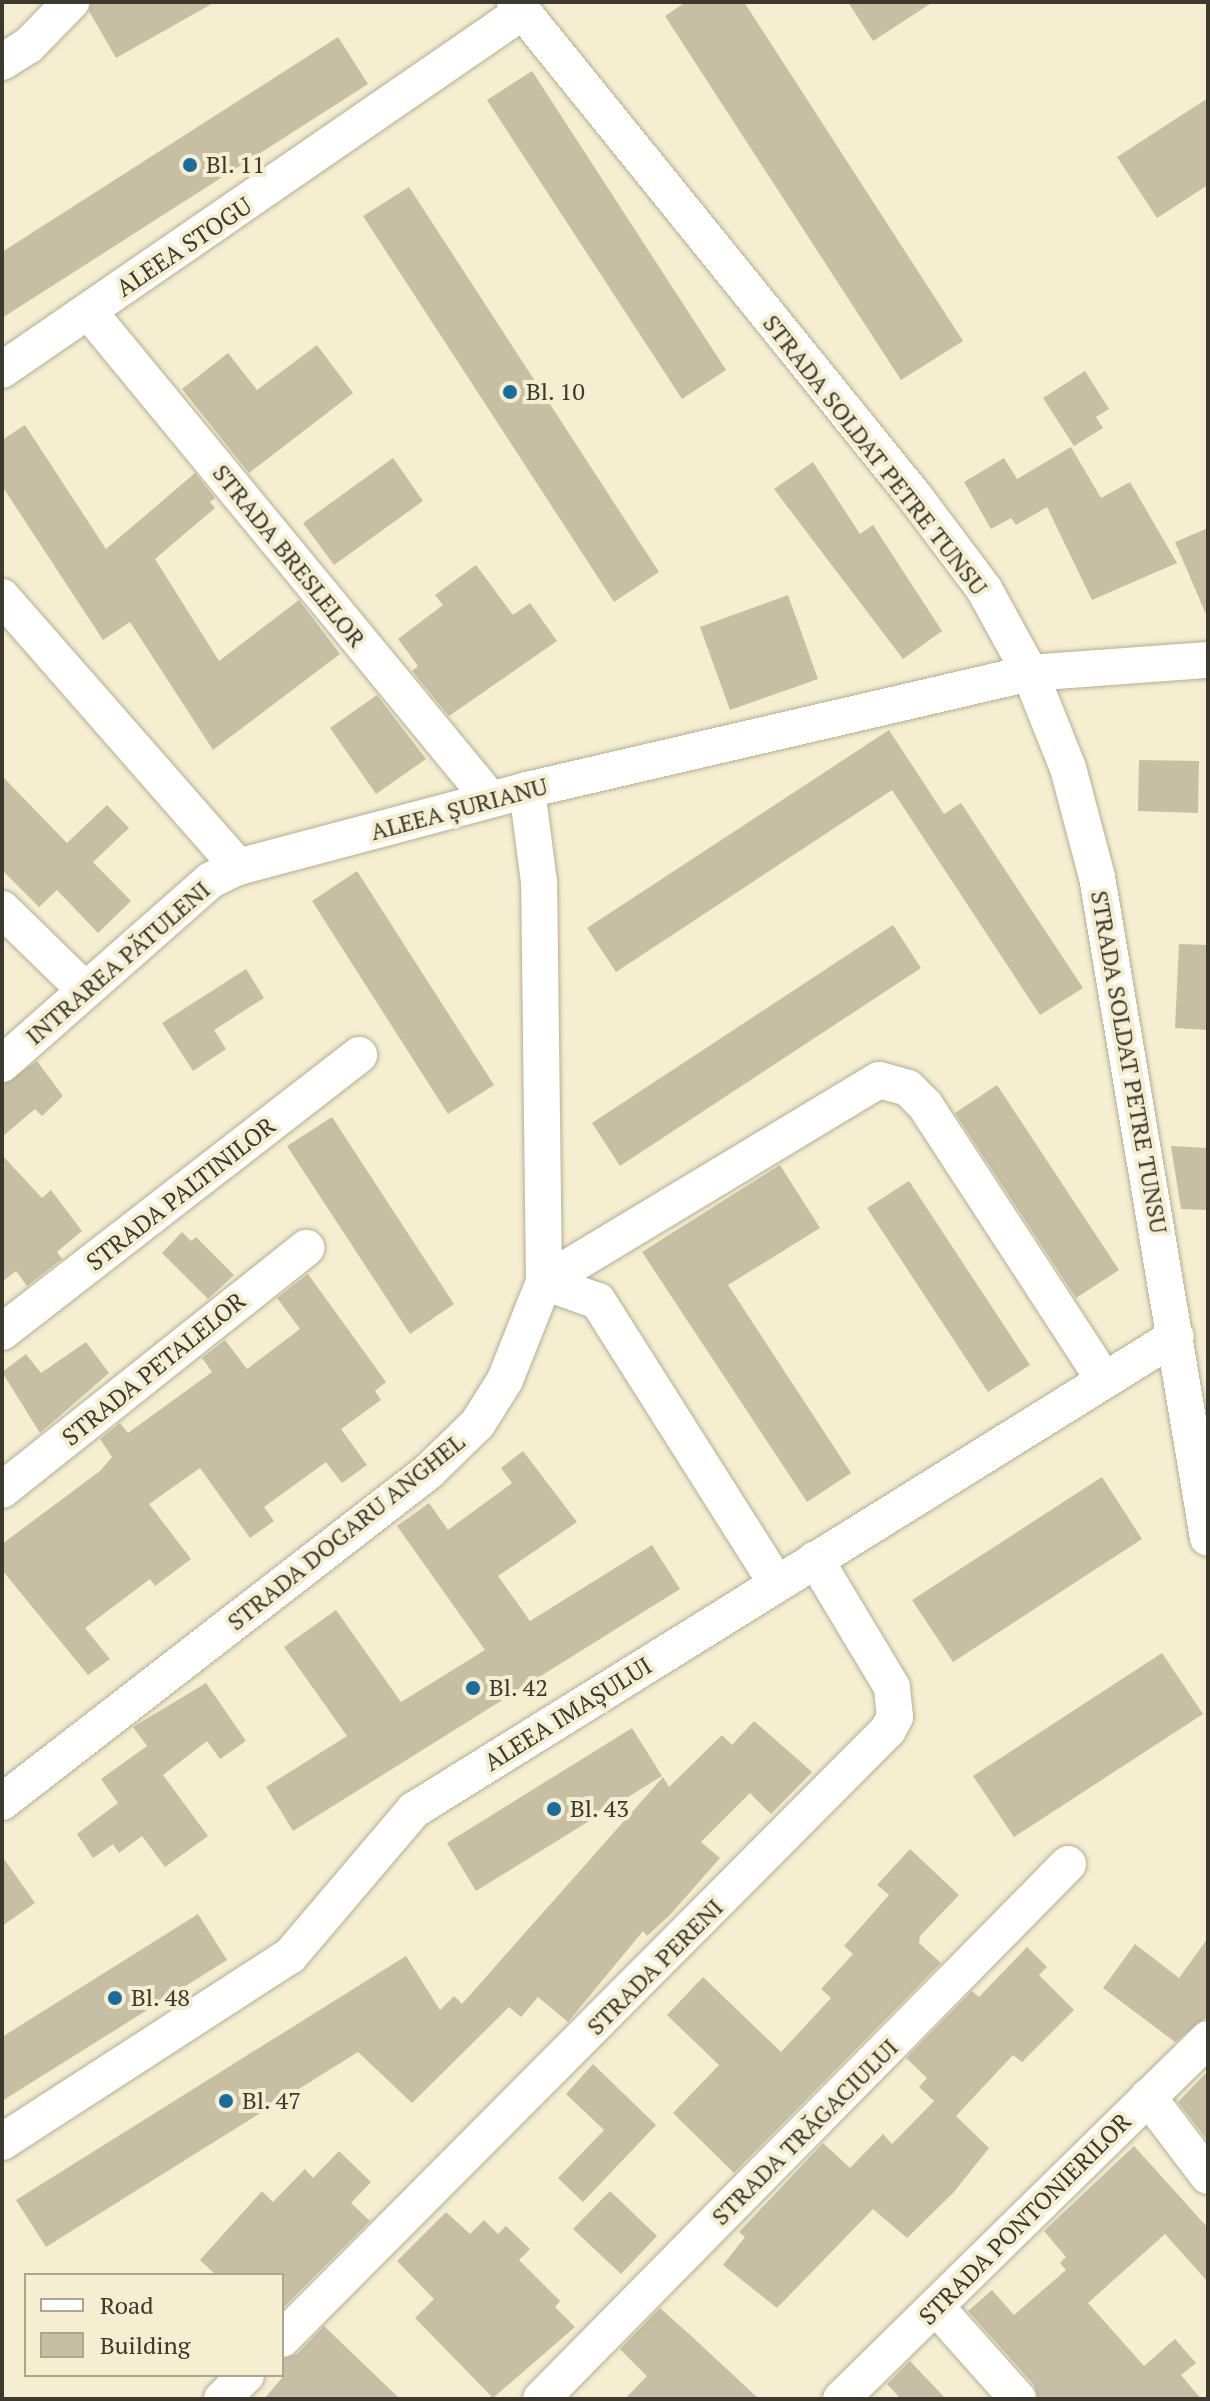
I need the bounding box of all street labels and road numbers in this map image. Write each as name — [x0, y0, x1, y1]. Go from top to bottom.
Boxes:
street label: ALEEA STOGU — [111, 191, 257, 303]
street label: STRADA SOLDAT PETRE TUNSU — [757, 309, 993, 601]
street label: STRADA BRESLELOR — [206, 459, 372, 653]
street label: ALEEA ȘURIANU — [367, 771, 551, 847]
street label: INTRAREA PĂTULENI — [20, 875, 216, 1051]
street label: STRADA SOLDAT PETRE TUNSU — [1085, 888, 1173, 1236]
street label: STRADA PALTINILOR — [81, 1111, 281, 1277]
street label: STRADA PETALELOR — [56, 1286, 252, 1452]
street label: STRADA DOGARU ANGHEL — [221, 1427, 471, 1637]
street label: ALEEA IMAȘULUI — [479, 1651, 657, 1777]
street label: STRADA PERENI — [581, 1893, 729, 2041]
street label: STRADA TRĂGACIULUI — [706, 2033, 904, 2231]
street label: STRADA PONTONIERILOR — [913, 2107, 1137, 2331]

